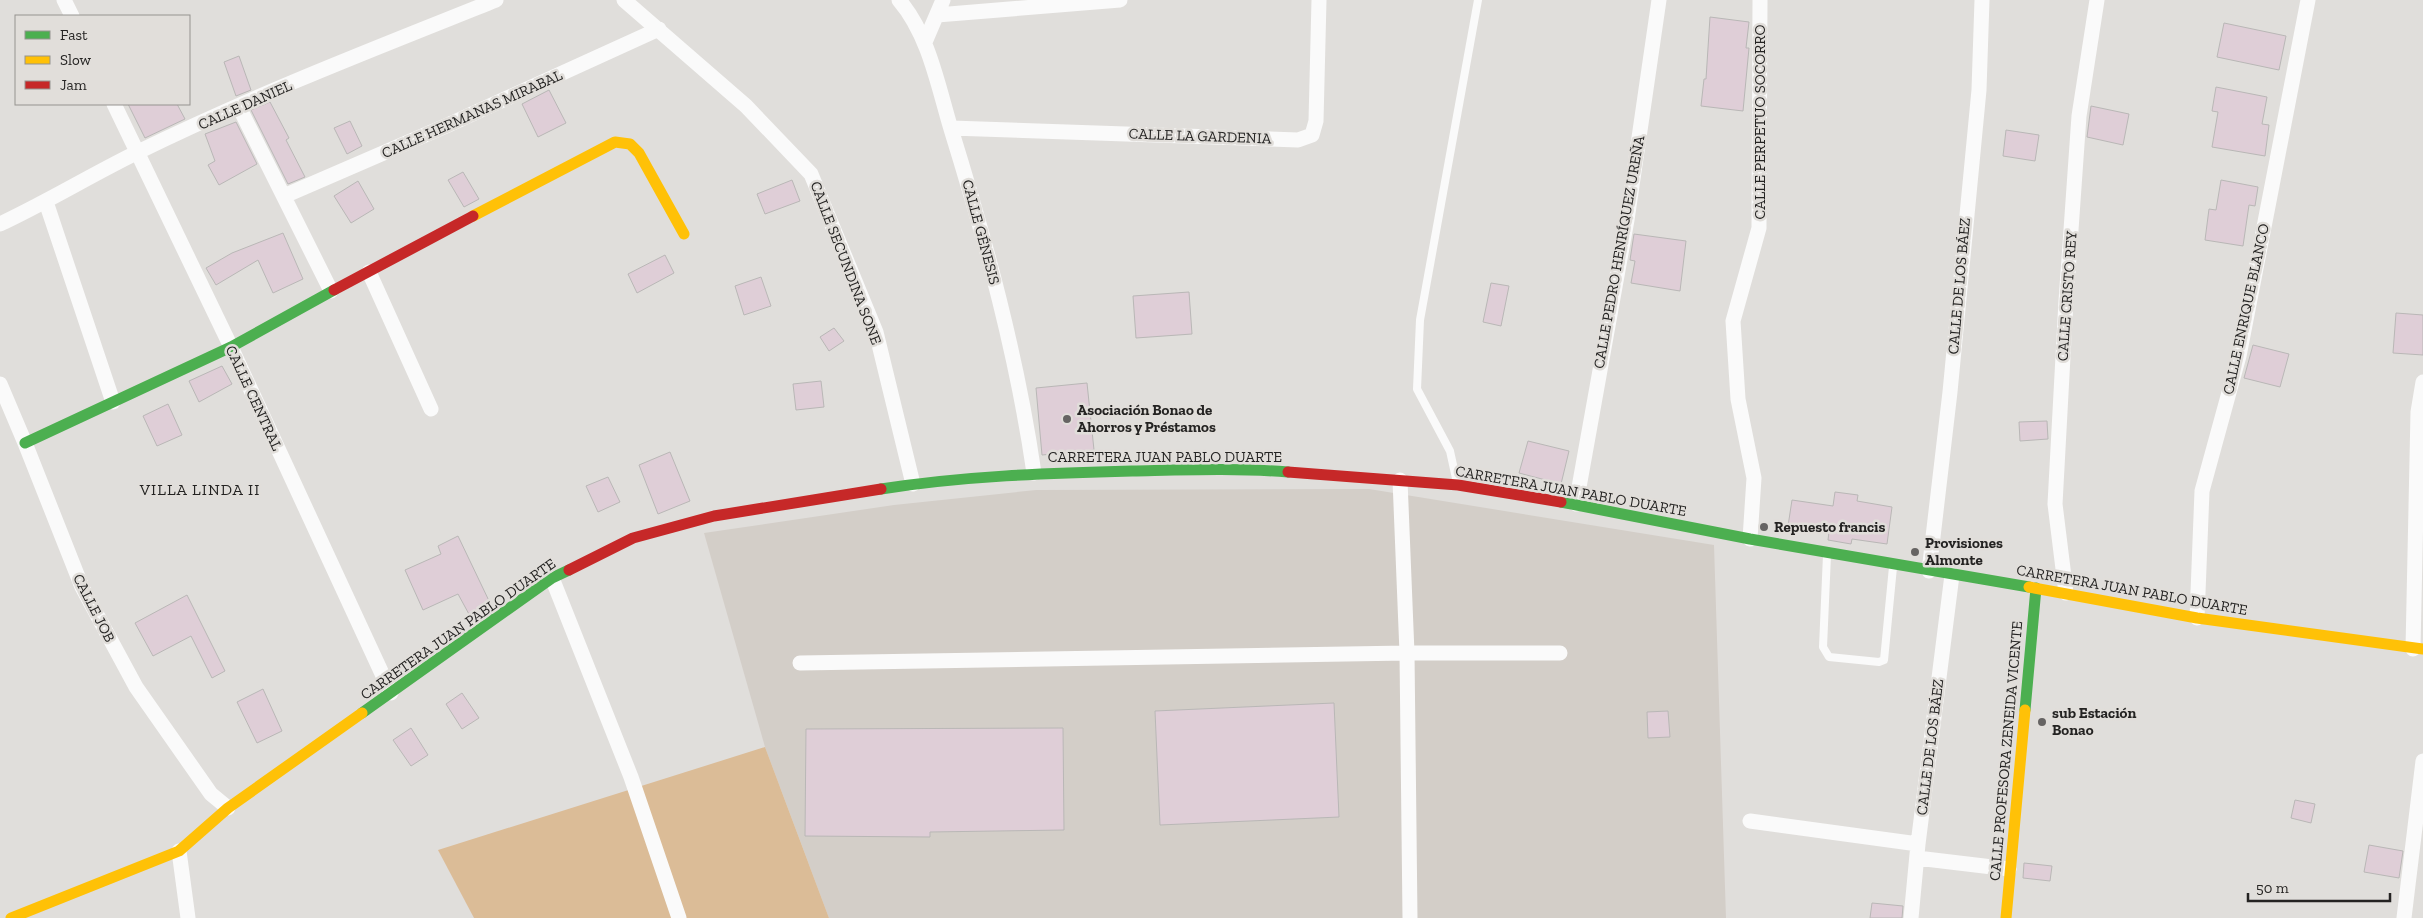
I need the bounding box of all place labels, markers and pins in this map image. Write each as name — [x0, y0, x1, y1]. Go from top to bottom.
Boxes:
place label: Asociación Bonao de Ahorros y Préstamos — [1077, 401, 1216, 436]
marker: Asociación Bonao de Ahorros y Préstamos — [1061, 413, 1073, 425]
place label: Repuesto francis — [1774, 518, 1886, 536]
marker: Repuesto francis — [1758, 521, 1770, 533]
place label: Provisiones Almonte — [1925, 534, 2003, 569]
marker: Provisiones Almonte — [1909, 546, 1921, 558]
place label: sub Estación Bonao — [2052, 704, 2136, 739]
marker: sub Estación Bonao — [2036, 716, 2048, 728]

